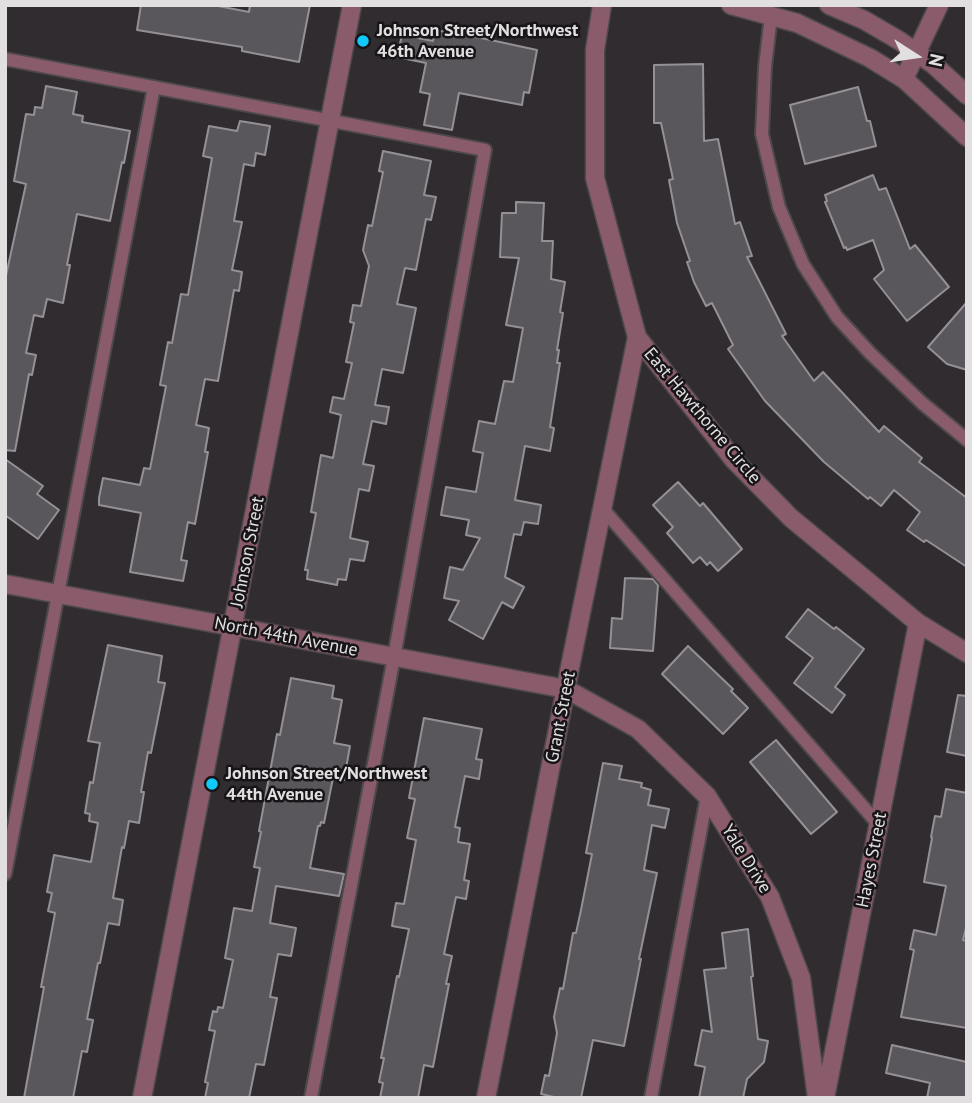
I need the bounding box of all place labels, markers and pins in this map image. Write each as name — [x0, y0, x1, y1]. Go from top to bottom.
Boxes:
place label: Johnson Street/Northwest 46th Avenue — [377, 20, 578, 62]
marker: Johnson Street/Northwest 46th Avenue — [355, 33, 371, 49]
place label: Johnson Street/Northwest 44th Avenue — [226, 763, 427, 806]
marker: Johnson Street/Northwest 44th Avenue — [204, 776, 220, 792]

